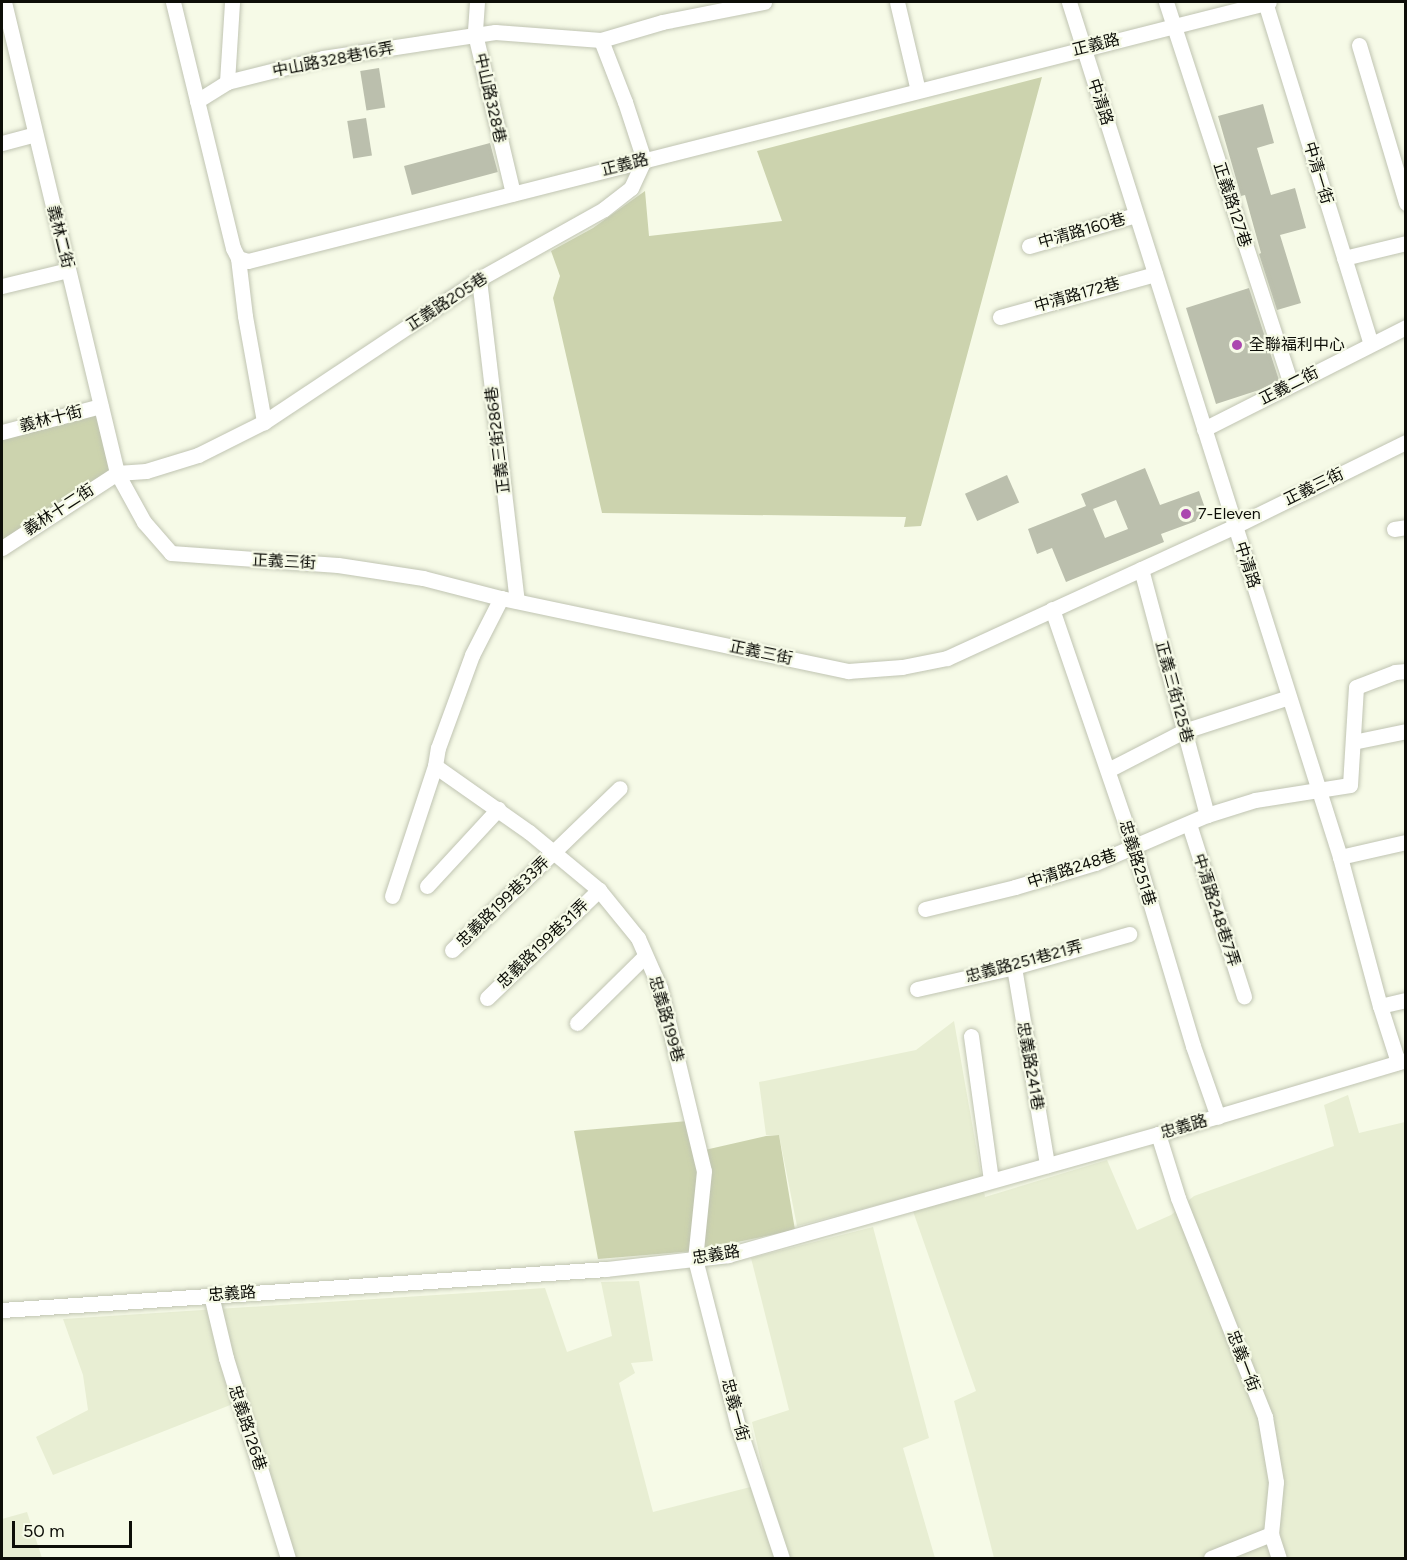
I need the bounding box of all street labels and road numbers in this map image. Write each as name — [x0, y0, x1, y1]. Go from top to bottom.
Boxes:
street label: 正義路 — [1070, 30, 1122, 60]
street label: 中山路328巷16弄 — [271, 39, 395, 81]
street label: 中山路328巷 — [470, 51, 510, 145]
street label: 中清路 — [1083, 76, 1117, 128]
street label: 中清一街 — [1299, 140, 1337, 206]
street label: 正義路 — [599, 150, 651, 180]
street label: 正義路127巷 — [1209, 160, 1255, 250]
street label: 義林二街 — [43, 204, 77, 270]
street label: 中清路160巷 — [1036, 209, 1128, 253]
street label: 正義路205巷 — [403, 269, 491, 335]
street label: 中清路172巷 — [1032, 274, 1122, 316]
street label: 正義二街 — [1256, 363, 1322, 409]
street label: 正義三街286巷 — [482, 385, 514, 495]
street label: 義林十街 — [18, 402, 84, 436]
street label: 正義三街 — [1281, 464, 1347, 510]
street label: 義林十二街 — [20, 480, 98, 540]
street label: 中清路 — [1230, 539, 1264, 591]
street label: 正義三街 — [252, 551, 316, 573]
street label: 正義三街 — [728, 637, 794, 669]
street label: 正義三街125巷 — [1151, 639, 1197, 745]
street label: 忠義路251巷 — [1115, 818, 1159, 908]
street label: 中清路248巷 — [1025, 846, 1119, 892]
street label: 中清路248巷7弄 — [1189, 851, 1243, 969]
street label: 忠義路199巷33弄 — [452, 853, 554, 951]
street label: 忠義路199巷31弄 — [493, 895, 593, 993]
street label: 忠義路251巷21弄 — [963, 937, 1085, 987]
street label: 忠義路199巷 — [645, 974, 687, 1064]
street label: 忠義路241巷 — [1013, 1020, 1047, 1112]
street label: 忠義路 — [1158, 1111, 1210, 1143]
street label: 忠義路 — [691, 1242, 741, 1268]
street label: 忠義路 — [207, 1283, 257, 1305]
street label: 忠義一街 — [1223, 1328, 1263, 1394]
street label: 忠義一街 — [717, 1377, 753, 1443]
street label: 忠義路126巷 — [224, 1383, 270, 1473]

